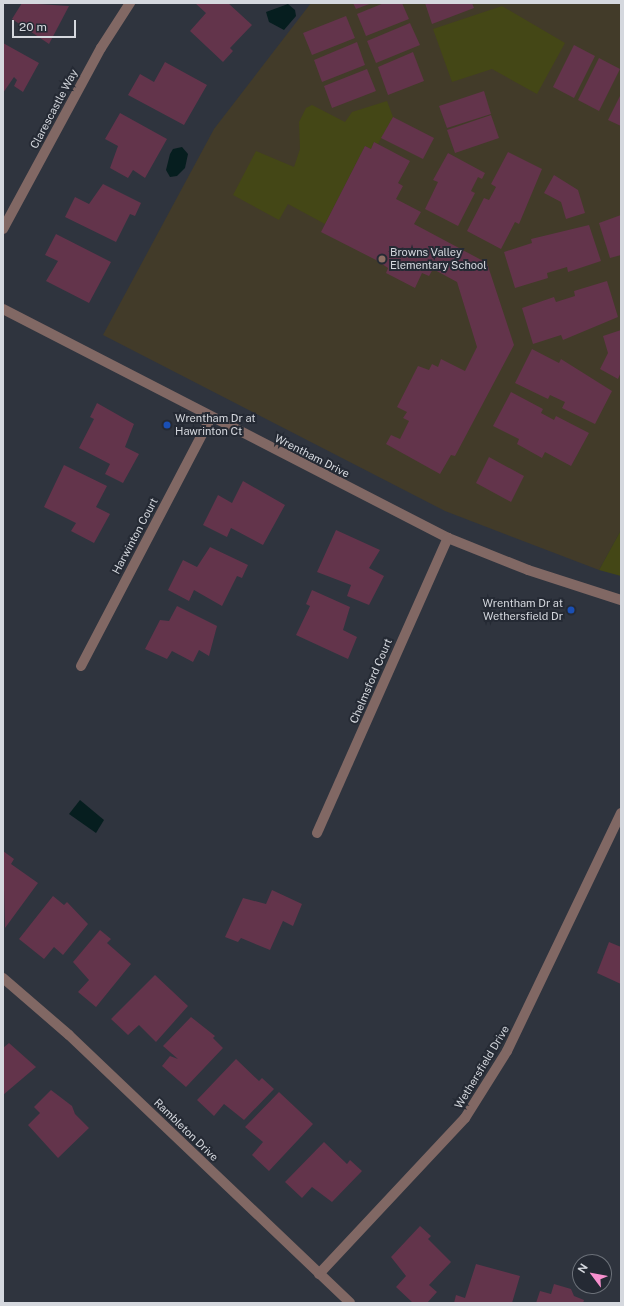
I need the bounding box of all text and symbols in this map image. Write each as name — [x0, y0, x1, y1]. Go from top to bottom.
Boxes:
scale bar — [14, 12, 78, 38]
text: 20 m — [19, 20, 47, 34]
street label: Clarescastle Way — [27, 67, 81, 151]
place label: Browns Valley Elementary School — [390, 246, 487, 272]
marker: Browns Valley Elementary School — [377, 254, 387, 264]
place label: Wrentham Dr at Hawrinton Ct — [175, 412, 256, 438]
marker: Wrentham Dr at Hawrinton Ct — [162, 420, 172, 430]
street label: Wrentham Drive — [272, 431, 352, 481]
street label: Harwinton Court — [109, 496, 161, 576]
place label: Wrentham Dr at Wethersfield Dr — [482, 597, 563, 623]
marker: Wrentham Dr at Wethersfield Dr — [566, 605, 576, 615]
street label: Chelmsford Court — [347, 637, 395, 725]
street label: Wethersfield Drive — [452, 1023, 512, 1111]
street label: Rambleton Drive — [151, 1096, 221, 1164]
north arrow — [572, 1254, 612, 1294]
text: N — [575, 1261, 590, 1275]

